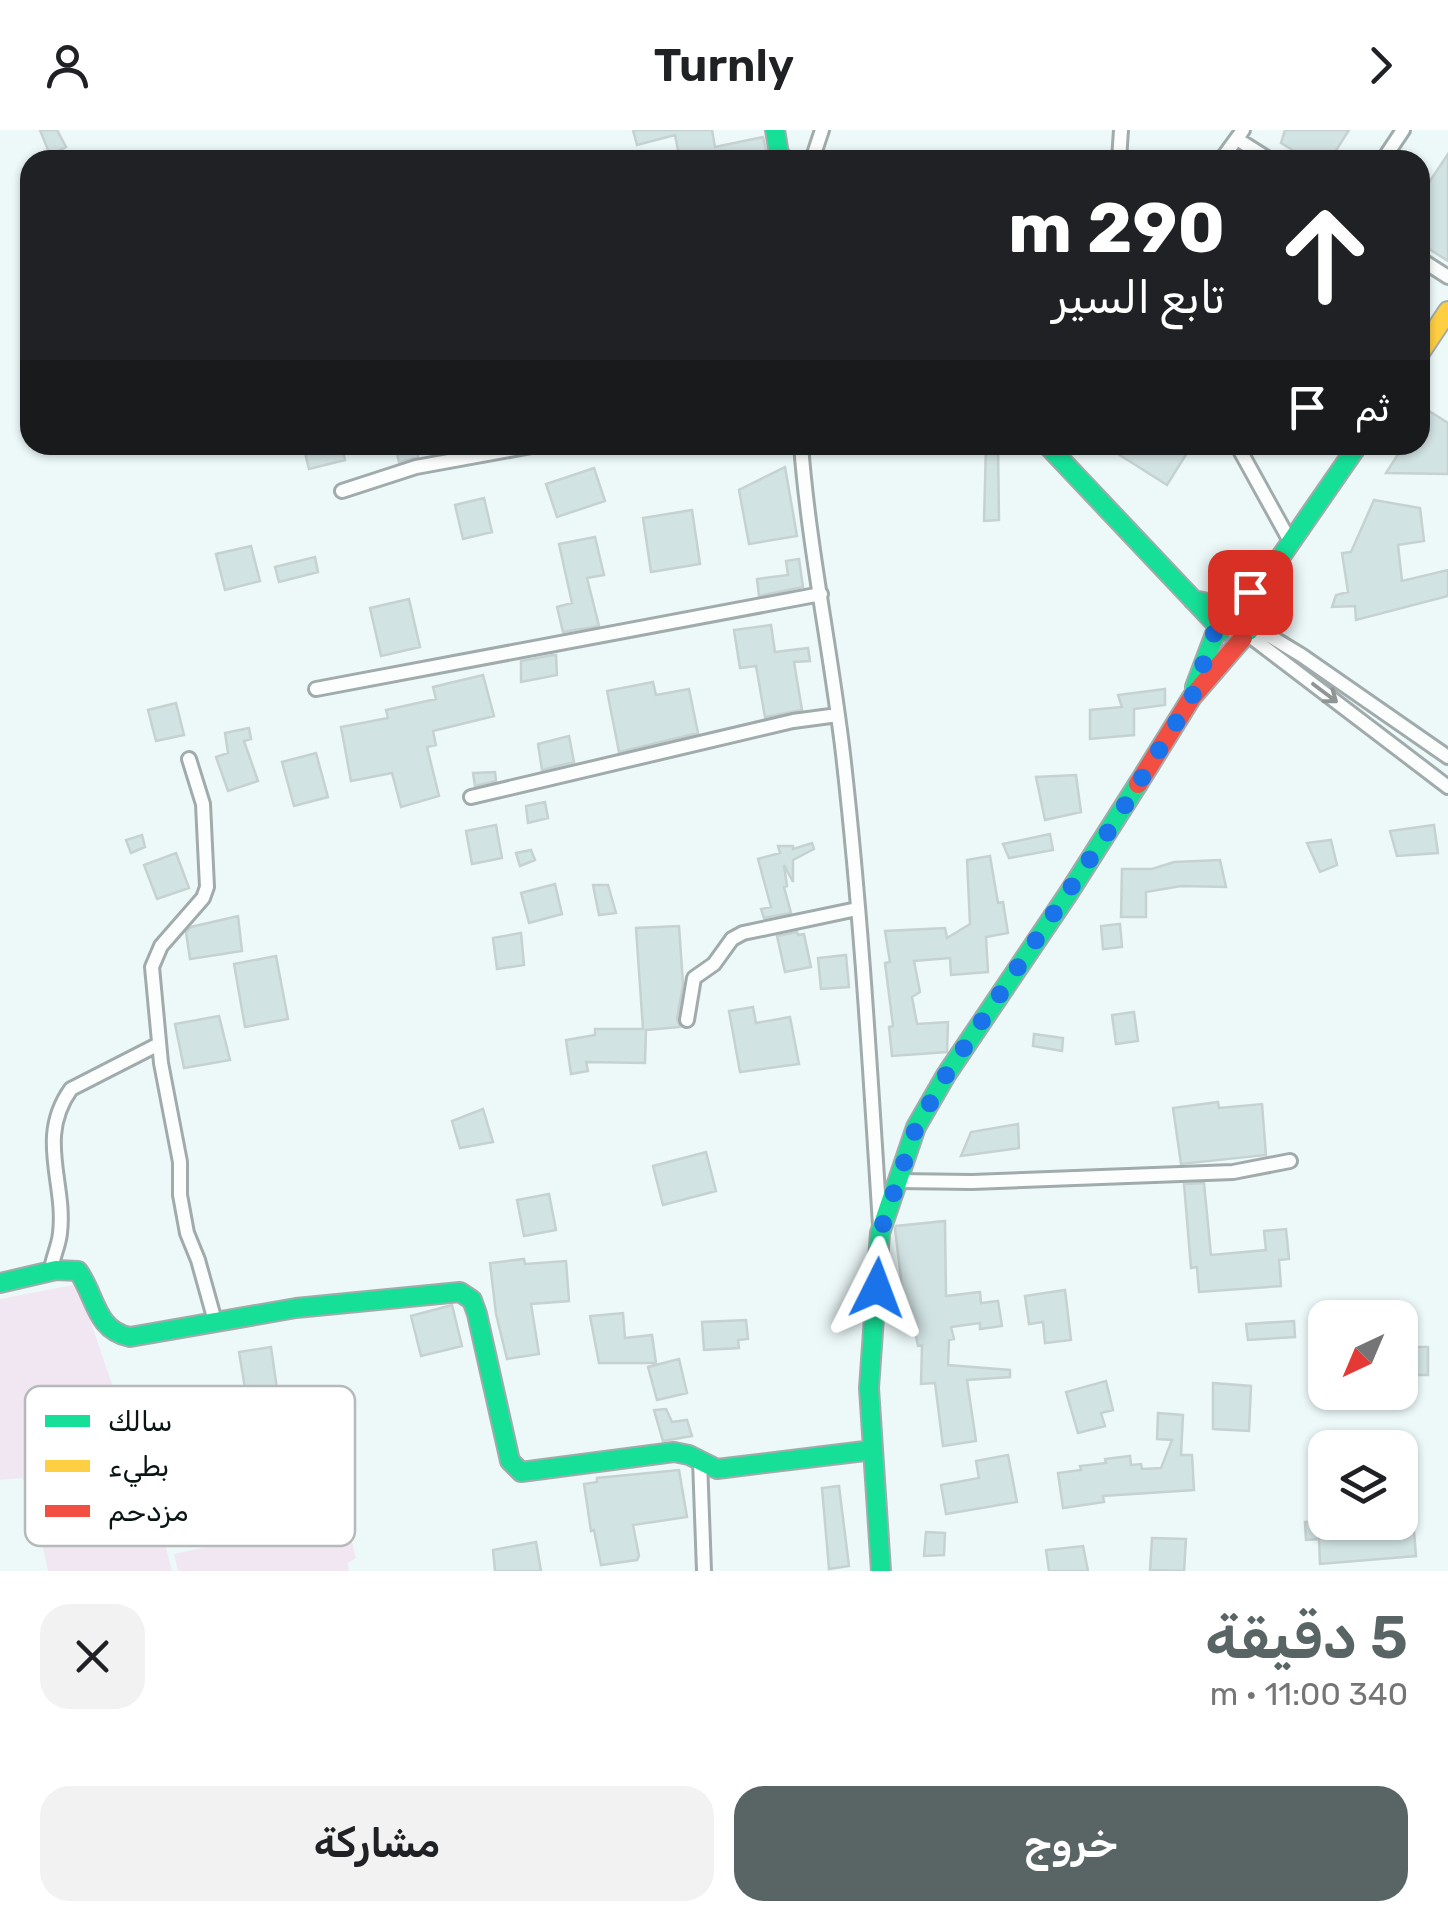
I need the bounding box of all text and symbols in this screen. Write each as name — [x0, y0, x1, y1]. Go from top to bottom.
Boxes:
icon: person — [40, 38, 95, 93]
icon: forward — [1353, 38, 1408, 93]
text: Turnly — [654, 39, 794, 92]
text: 290 m — [1008, 187, 1225, 270]
icon: ahead — [1260, 190, 1390, 320]
text: تابع السير — [1052, 271, 1225, 324]
icon: arrive — [1280, 380, 1335, 435]
text: ثم — [1355, 385, 1390, 431]
pin — [1208, 550, 1293, 635]
icon: arrive — [1223, 565, 1278, 620]
one-way arrow — [1311, 683, 1338, 704]
position arrow — [825, 1236, 929, 1340]
north arrow — [1308, 1300, 1418, 1410]
map controls — [1308, 1300, 1418, 1540]
legend — [25, 1386, 355, 1546]
text: سالك — [108, 1405, 172, 1438]
button: layers — [1308, 1430, 1418, 1540]
text: بطيء — [108, 1450, 169, 1488]
text: مزدحم — [108, 1495, 188, 1530]
text: 5 دقيقة — [1205, 1602, 1408, 1673]
button: close — [40, 1604, 145, 1709]
text: 340 m · 11:00 — [1210, 1675, 1408, 1713]
button: مشاركة — [40, 1786, 714, 1901]
button: خروج — [734, 1786, 1408, 1901]

